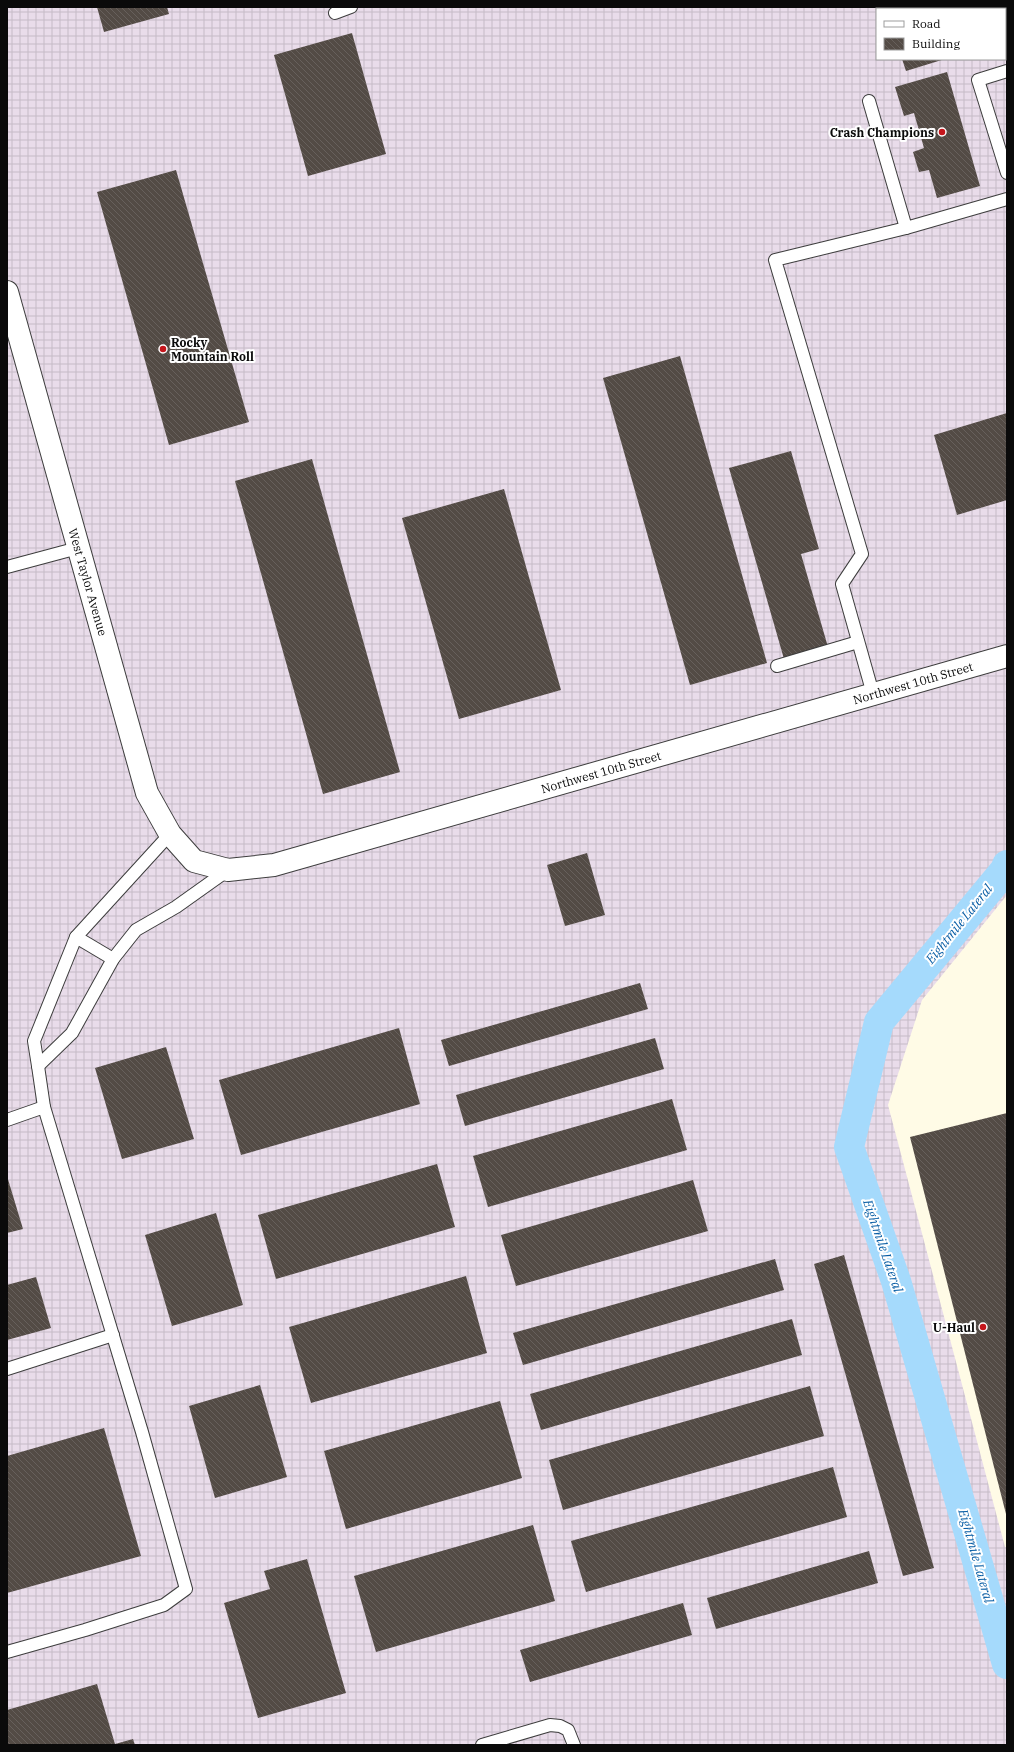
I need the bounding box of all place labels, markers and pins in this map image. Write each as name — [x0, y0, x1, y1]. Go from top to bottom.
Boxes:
place label: Crash Champions — [830, 125, 934, 140]
marker: Crash Champions — [937, 127, 947, 137]
place label: Rocky Mountain Roll — [171, 335, 254, 364]
marker: Rocky Mountain Roll — [158, 344, 168, 354]
place label: U-Haul — [933, 1320, 975, 1335]
marker: U-Haul — [978, 1322, 988, 1332]

